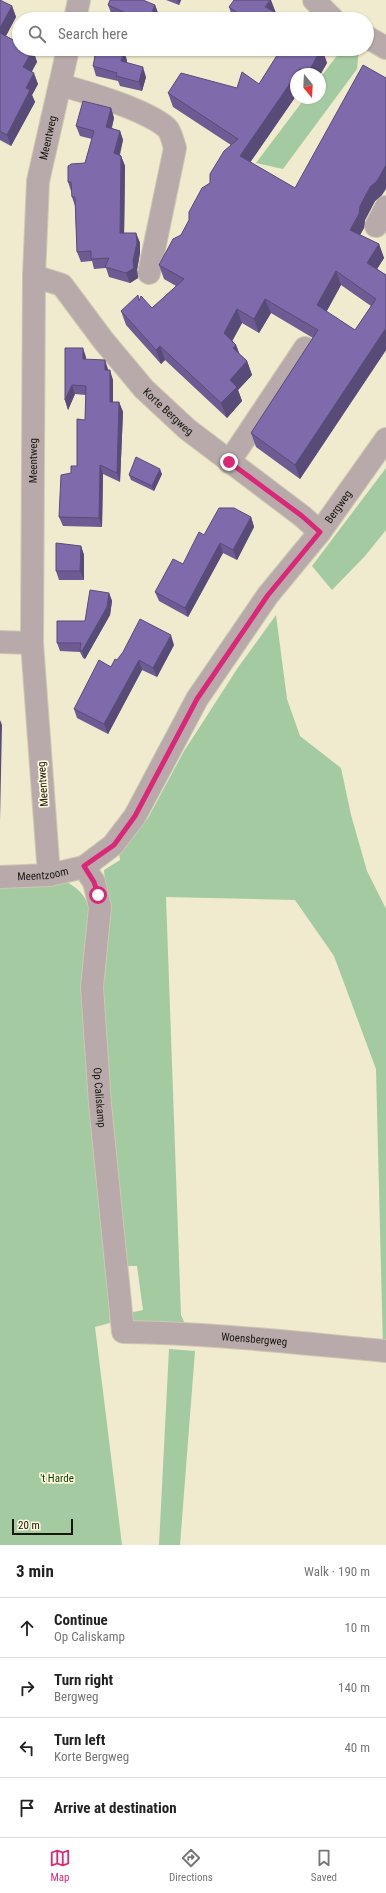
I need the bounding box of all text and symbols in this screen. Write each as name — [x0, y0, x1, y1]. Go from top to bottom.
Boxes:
search box — [12, 12, 374, 56]
icon: search — [26, 23, 48, 45]
text: Search here — [58, 25, 128, 43]
north arrow — [290, 68, 326, 104]
street label: Meentweg — [36, 114, 59, 161]
street label: Korte Bergweg — [141, 385, 196, 438]
street label: Meentweg — [26, 438, 40, 483]
route end — [220, 453, 238, 471]
street label: Bergweg — [322, 487, 354, 526]
street label: Meentweg — [35, 761, 51, 807]
street label: Meentzoom — [17, 864, 70, 883]
route start — [89, 886, 107, 904]
street label: Op Caliskamp — [91, 1067, 109, 1128]
street label: Woensbergweg — [221, 1330, 288, 1348]
park label: 't Harde — [40, 1472, 74, 1485]
scale bar — [12, 1517, 73, 1536]
text: 20 m — [18, 1519, 40, 1532]
text: 3 min — [16, 1561, 54, 1581]
text: Walk · 190 m — [304, 1564, 370, 1579]
text: Continue — [54, 1611, 108, 1629]
icon: ahead — [16, 1617, 38, 1639]
text: 10 m — [344, 1620, 370, 1635]
text: Op Caliskamp — [54, 1629, 125, 1644]
text: Turn right — [54, 1671, 113, 1689]
icon: right — [16, 1677, 38, 1699]
text: 140 m — [338, 1680, 370, 1695]
text: Bergweg — [54, 1689, 98, 1704]
text: Turn left — [54, 1731, 105, 1749]
icon: left — [16, 1737, 38, 1759]
text: 40 m — [344, 1740, 370, 1755]
text: Korte Bergweg — [54, 1749, 129, 1764]
icon: arrive — [16, 1797, 38, 1819]
text: Arrive at destination — [54, 1799, 177, 1817]
tab: Map — [49, 1847, 71, 1884]
tab: Directions — [169, 1847, 213, 1884]
tab: Saved — [311, 1847, 337, 1884]

